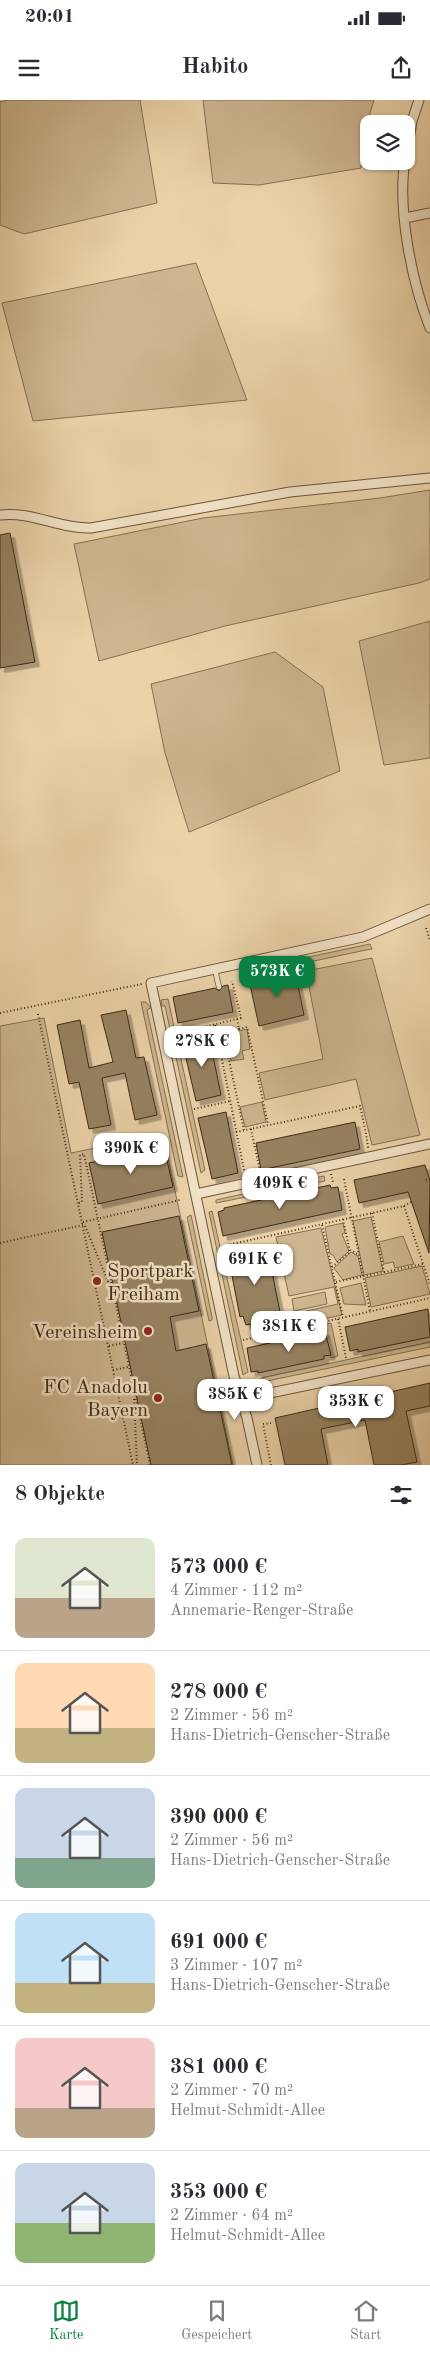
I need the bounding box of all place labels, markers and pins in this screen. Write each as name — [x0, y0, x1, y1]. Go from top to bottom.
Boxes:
pin: 573K € — [236, 956, 318, 998]
pin: 278K € — [161, 1026, 243, 1068]
pin: 390K € — [90, 1132, 172, 1175]
pin: 409K € — [239, 1168, 321, 1210]
pin: 691K € — [214, 1244, 296, 1286]
place label: Sportpark Freiham — [107, 1262, 194, 1305]
marker: Sportpark Freiham — [91, 1275, 103, 1287]
pin: 381K € — [248, 1310, 330, 1353]
place label: Vereinsheim — [32, 1323, 138, 1343]
marker: Vereinsheim — [142, 1325, 154, 1337]
place label: FC Anadolu Bayern — [43, 1378, 148, 1421]
pin: 385K € — [194, 1378, 276, 1421]
pin: 353K € — [315, 1386, 397, 1428]
marker: FC Anadolu Bayern — [152, 1392, 164, 1404]

